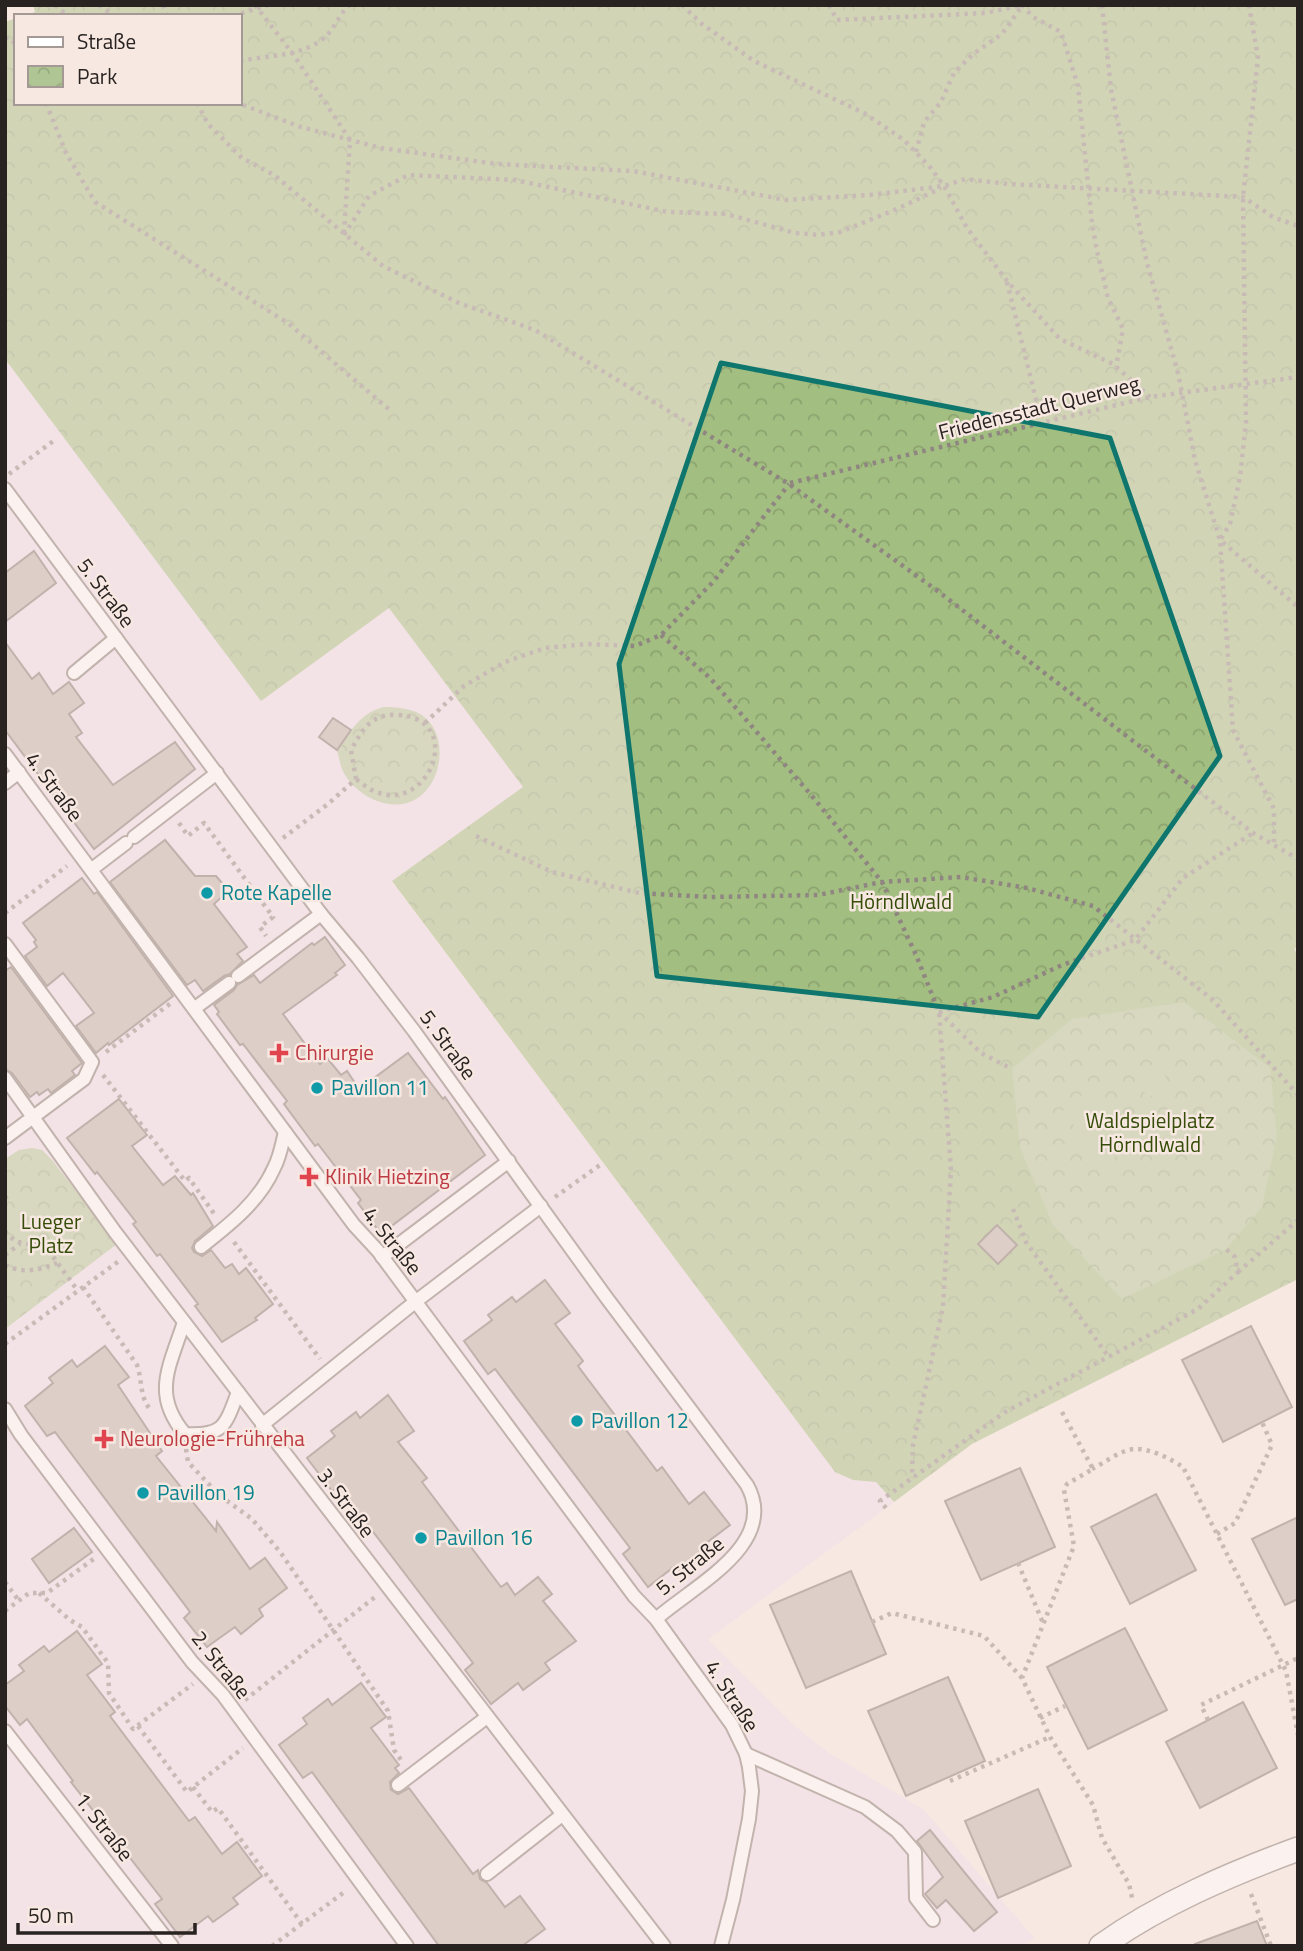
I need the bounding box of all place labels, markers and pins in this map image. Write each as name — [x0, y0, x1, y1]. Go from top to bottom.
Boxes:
place label: Rote Kapelle — [221, 876, 332, 908]
marker: Rote Kapelle — [199, 885, 215, 901]
place label: Chirurgie — [295, 1036, 374, 1068]
marker: Chirurgie — [269, 1043, 289, 1063]
place label: Pavillon 11 — [331, 1071, 429, 1103]
marker: Pavillon 11 — [309, 1080, 325, 1096]
place label: Klinik Hietzing — [325, 1160, 450, 1192]
marker: Klinik Hietzing — [299, 1167, 319, 1187]
place label: Pavillon 12 — [591, 1404, 689, 1436]
marker: Pavillon 12 — [569, 1413, 585, 1429]
place label: Neurologie-Frühreha — [120, 1422, 305, 1454]
marker: Neurologie-Frühreha — [94, 1429, 114, 1449]
place label: Pavillon 19 — [157, 1476, 255, 1508]
marker: Pavillon 19 — [135, 1485, 151, 1501]
place label: Pavillon 16 — [435, 1521, 533, 1553]
marker: Pavillon 16 — [413, 1530, 429, 1546]

